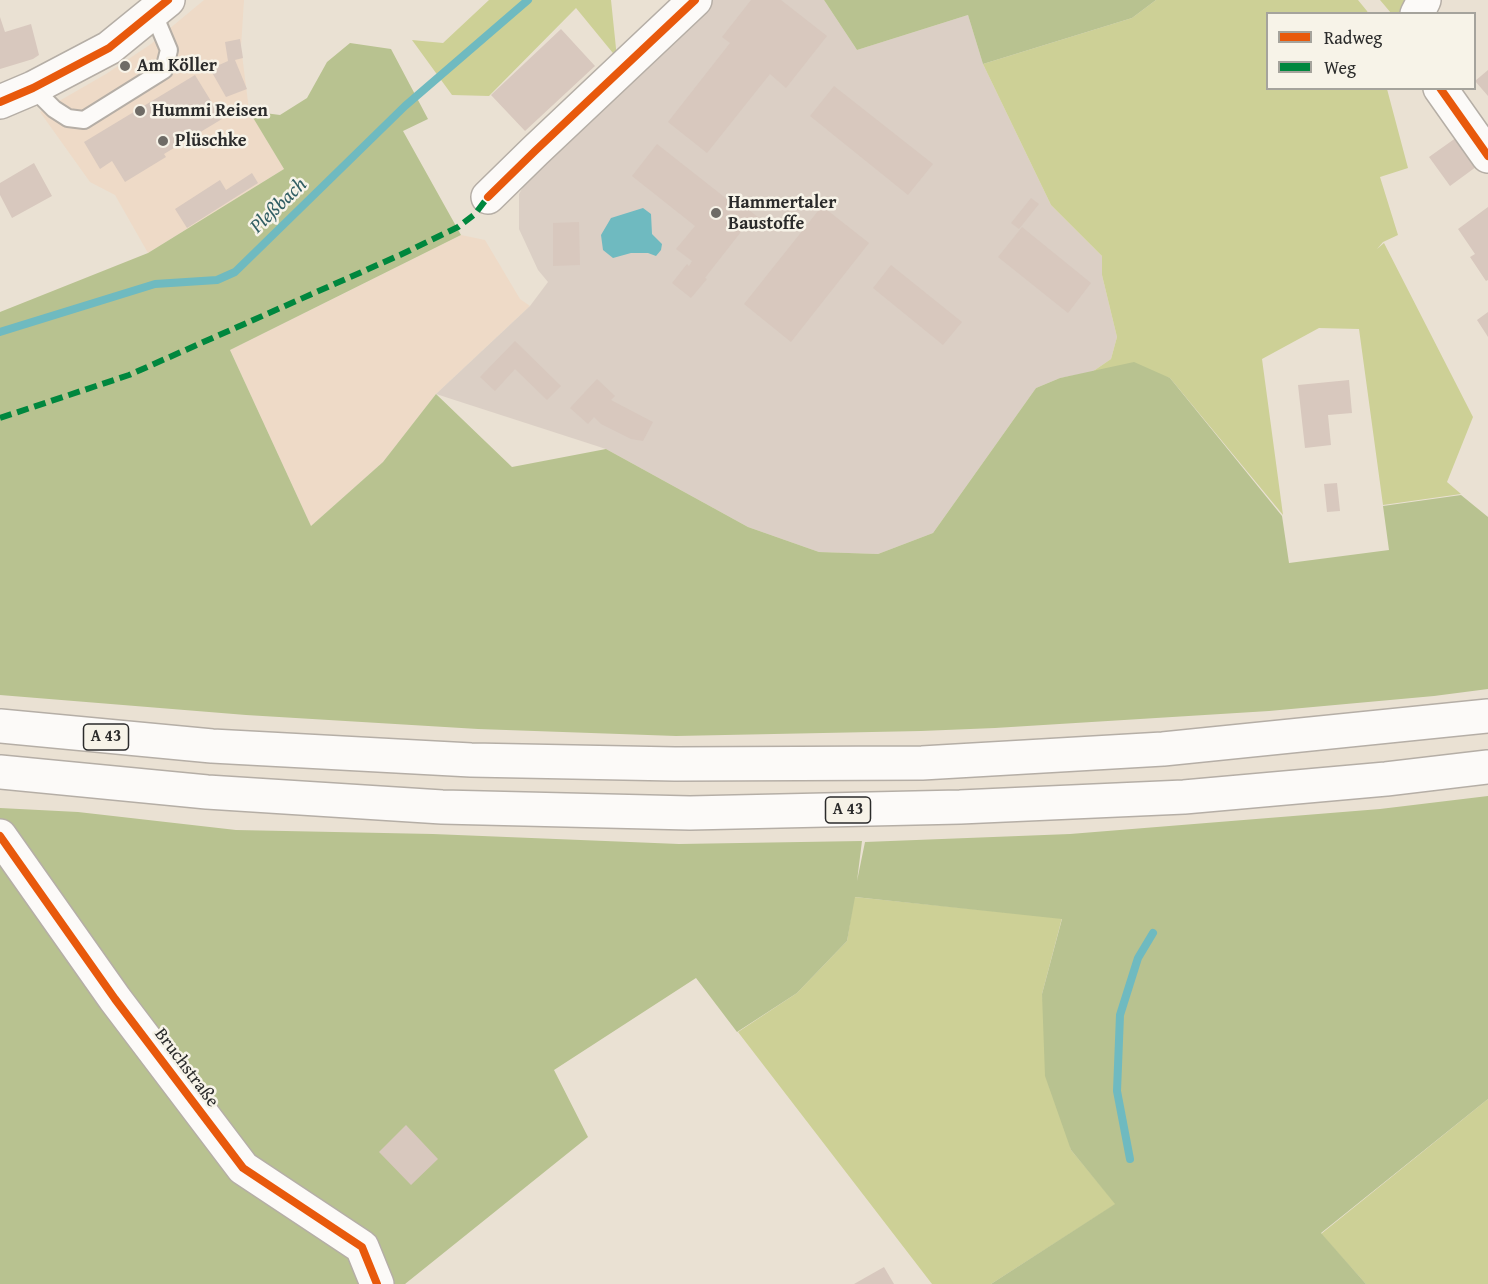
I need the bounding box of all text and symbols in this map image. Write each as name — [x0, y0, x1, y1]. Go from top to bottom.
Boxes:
legend — [1266, 12, 1476, 90]
text: Radweg — [1324, 24, 1382, 51]
text: Weg — [1324, 54, 1356, 81]
place label: Am Köller — [137, 55, 217, 77]
marker: Am Köller — [118, 59, 132, 73]
place label: Hummi Reisen — [152, 100, 268, 122]
marker: Hummi Reisen — [133, 104, 147, 118]
place label: Plüschke — [175, 130, 246, 152]
marker: Plüschke — [156, 134, 170, 148]
water label: Pleßbach — [246, 173, 312, 239]
place label: Hammertaler Baustoffe — [728, 192, 836, 234]
marker: Hammertaler Baustoffe — [709, 206, 723, 220]
road number: A 43 — [84, 724, 128, 750]
road number: A 43 — [826, 797, 870, 823]
street label: Bruchstraße — [149, 1024, 223, 1112]

